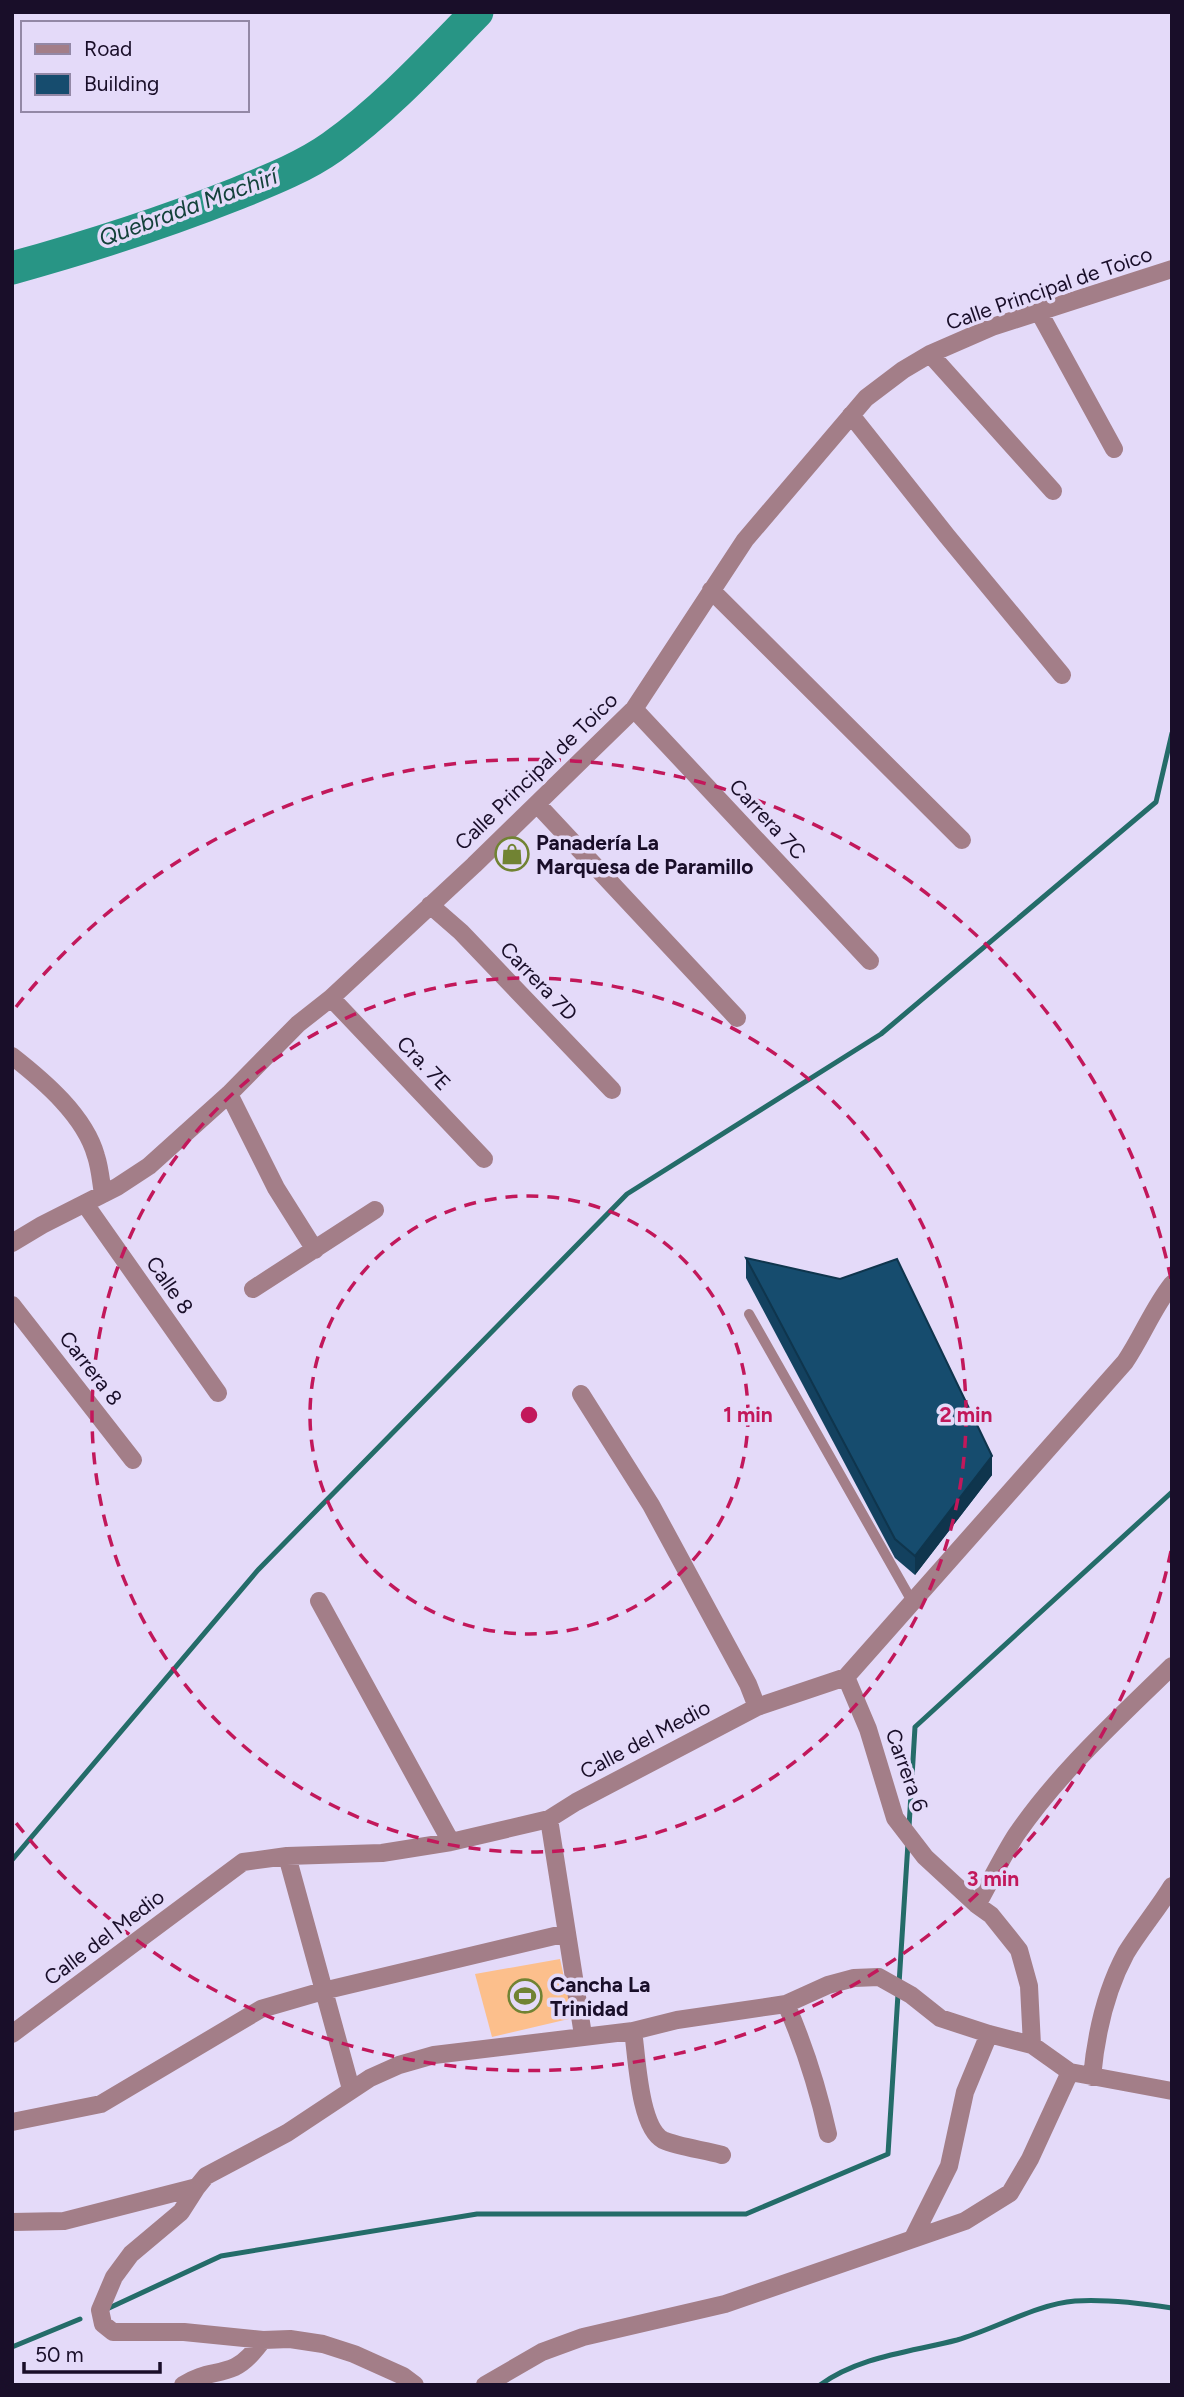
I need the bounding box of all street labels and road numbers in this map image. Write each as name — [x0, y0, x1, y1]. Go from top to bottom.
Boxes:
street label: Calle Principal de Toico — [943, 241, 1155, 335]
street label: Calle Principal de Toico — [449, 687, 623, 855]
street label: Carrera 7C — [724, 774, 812, 864]
street label: Carrera 7D — [495, 936, 583, 1026]
street label: Cra. 7E — [392, 1030, 456, 1096]
street label: Calle 8 — [141, 1251, 199, 1319]
street label: Carrera 8 — [54, 1326, 128, 1410]
street label: Calle del Medio — [576, 1694, 714, 1784]
street label: Carrera 6 — [880, 1725, 934, 1815]
street label: Calle del Medio — [39, 1884, 169, 1990]

